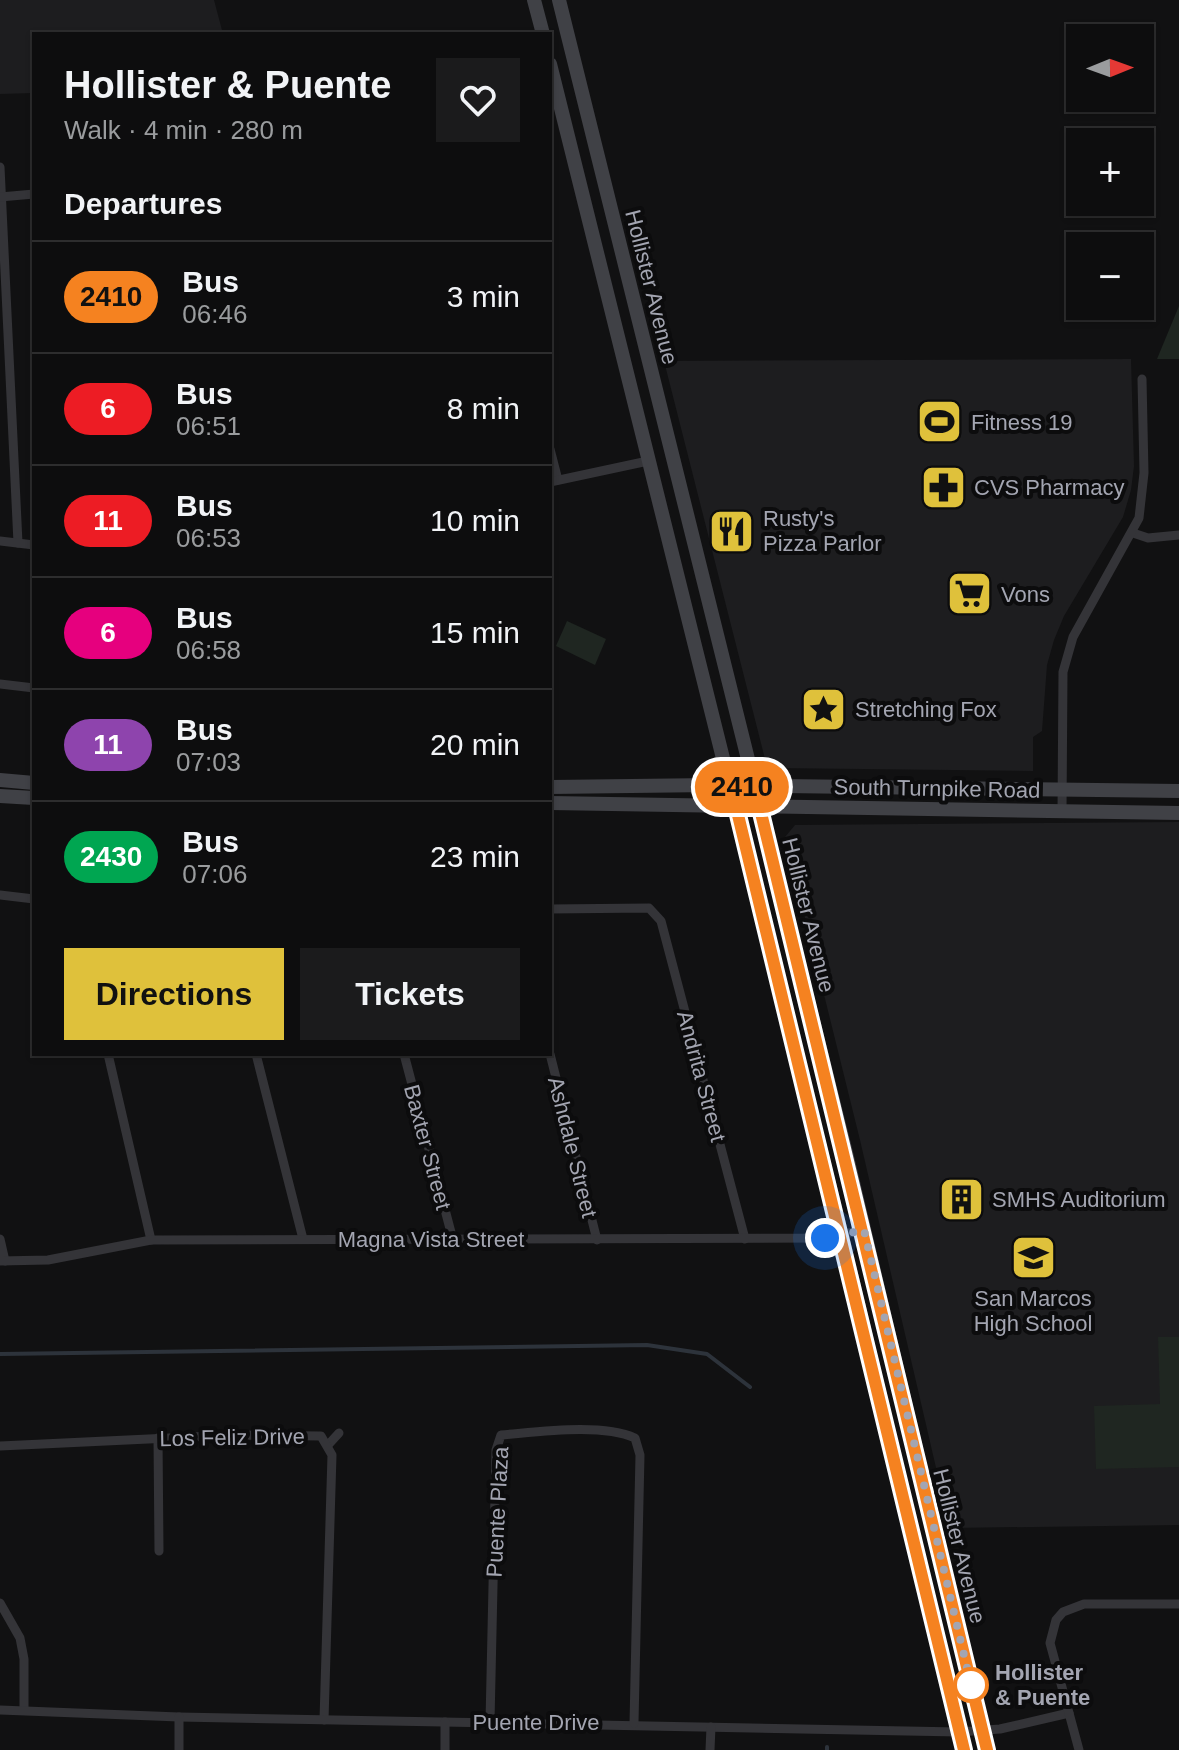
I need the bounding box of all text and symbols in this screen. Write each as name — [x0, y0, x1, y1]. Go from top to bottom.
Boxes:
north arrow — [1066, 24, 1154, 112]
map controls — [1066, 24, 1154, 320]
button: heart — [436, 58, 520, 142]
text: Hollister & Puente — [64, 64, 391, 106]
text: Walk · 4 min · 280 m — [64, 115, 303, 145]
button: + — [1066, 128, 1154, 216]
text: Departures — [64, 187, 222, 220]
street label: Hollister Avenue — [620, 207, 683, 367]
button: − — [1066, 232, 1154, 320]
text: Bus — [182, 265, 239, 298]
text: 3 min — [447, 280, 520, 313]
text: 2410 — [80, 281, 142, 312]
text: 06:46 — [182, 299, 247, 329]
text: Bus — [176, 377, 233, 410]
text: 8 min — [447, 392, 520, 425]
text: 6 — [100, 393, 116, 424]
sports icon: Fitness 19 — [916, 398, 964, 446]
place label: Fitness 19 — [971, 410, 1073, 435]
text: 06:51 — [176, 411, 241, 441]
pharmacy icon: CVS Pharmacy — [919, 463, 967, 511]
place label: CVS Pharmacy — [974, 475, 1124, 500]
text: Bus — [176, 489, 233, 522]
text: 10 min — [430, 504, 520, 537]
text: 11 — [93, 505, 123, 536]
place label: Rusty's Pizza Parlor — [763, 506, 882, 556]
restaurant icon: Rusty's Pizza Parlor — [708, 507, 756, 555]
text: 06:53 — [176, 523, 241, 553]
supermarket icon: Vons — [946, 570, 994, 618]
place label: Vons — [1001, 582, 1050, 607]
text: Bus — [176, 601, 233, 634]
text: 15 min — [430, 616, 520, 649]
text: 6 — [100, 617, 116, 648]
text: 06:58 — [176, 635, 241, 665]
place icon: Stretching Fox — [800, 685, 848, 733]
place label: Stretching Fox — [855, 697, 997, 722]
text: Bus — [176, 713, 233, 746]
text: 20 min — [430, 728, 520, 761]
text: 11 — [93, 729, 123, 760]
text: 07:03 — [176, 747, 241, 777]
line badge: 2410 — [686, 761, 798, 813]
text: 2410 — [711, 771, 773, 802]
street label: South Turnpike Road — [833, 774, 1041, 803]
text: Bus — [182, 825, 239, 858]
street label: Hollister Avenue — [777, 835, 840, 995]
text: 23 min — [430, 840, 520, 873]
text: 2430 — [80, 841, 142, 872]
text: 07:06 — [182, 859, 247, 889]
button: Directions — [64, 948, 284, 1040]
button: Tickets — [300, 948, 520, 1040]
street label: Andrita Street — [672, 1008, 731, 1144]
street label: Ashdale Street — [543, 1074, 602, 1220]
street label: Baxter Street — [399, 1082, 456, 1212]
building icon: SMHS Auditorium — [937, 1175, 985, 1223]
place label: SMHS Auditorium — [992, 1187, 1166, 1212]
your location — [805, 1218, 845, 1258]
street label: Magna Vista Street — [338, 1227, 524, 1252]
school or university icon: San Marcos High School — [1009, 1233, 1057, 1281]
place label: San Marcos High School — [974, 1286, 1092, 1336]
street label: Los Feliz Drive — [159, 1424, 305, 1451]
street label: Puente Plaza — [482, 1445, 513, 1578]
street label: Hollister Avenue — [928, 1466, 991, 1626]
place label: Hollister & Puente — [995, 1660, 1090, 1710]
marker: Hollister & Puente — [954, 1668, 988, 1702]
street label: Puente Drive — [472, 1710, 600, 1735]

